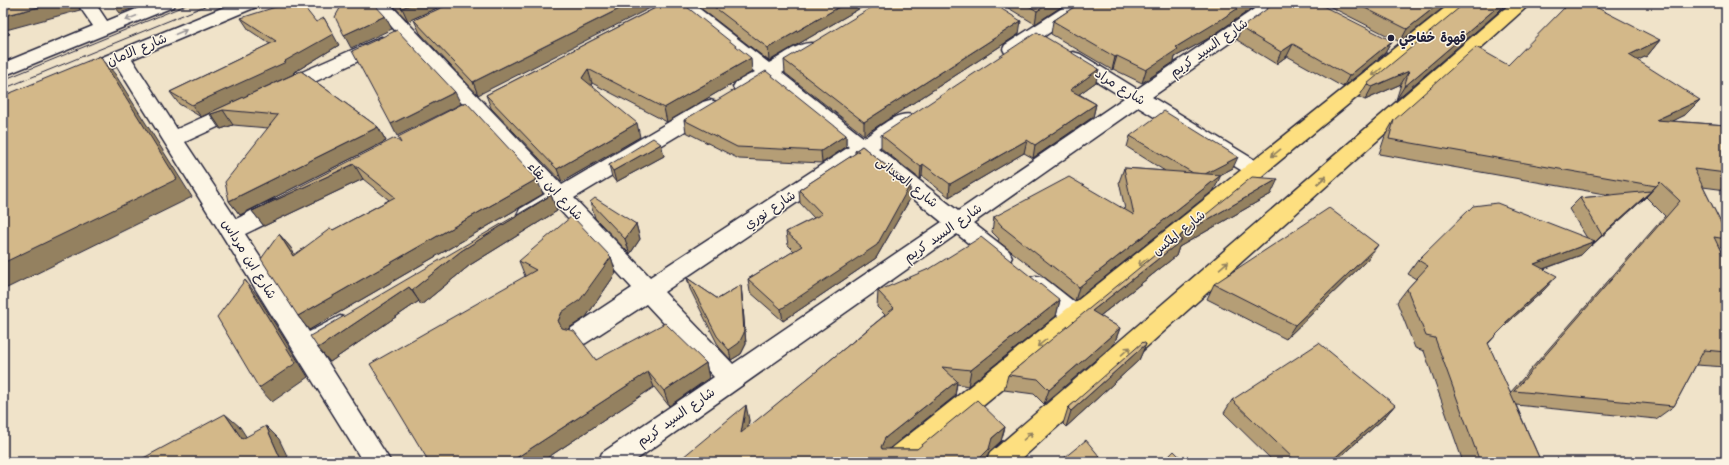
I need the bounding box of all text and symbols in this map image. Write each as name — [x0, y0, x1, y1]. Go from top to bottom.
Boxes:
one-way arrow — [126, 14, 138, 22]
street label: شارع السيد كريم — [1166, 14, 1252, 82]
one-way arrow — [175, 27, 187, 35]
street label: شارع الامان — [104, 29, 170, 71]
place label: قهوة خفاجي — [1399, 29, 1466, 50]
marker: قهوة خفاجي — [1386, 33, 1396, 43]
street label: شارع مراد — [1091, 64, 1149, 110]
one-way arrow — [1372, 67, 1383, 76]
one-way arrow — [1271, 149, 1282, 158]
street label: شارع العبدانى — [872, 152, 942, 212]
street label: شارع ابن بقاء — [523, 158, 587, 224]
one-way arrow — [1317, 176, 1327, 185]
street label: شارع نوري — [741, 186, 799, 234]
street label: شارع السيد كريم — [900, 199, 986, 267]
street label: شارع المكس — [1149, 206, 1209, 260]
street label: شارع ابن مرداس — [217, 216, 281, 302]
one-way arrow — [1137, 257, 1148, 266]
one-way arrow — [1219, 261, 1230, 270]
one-way arrow — [1036, 339, 1047, 348]
one-way arrow — [1121, 347, 1131, 356]
street label: شارع السيد كريم — [633, 383, 719, 451]
one-way arrow — [1023, 432, 1034, 441]

